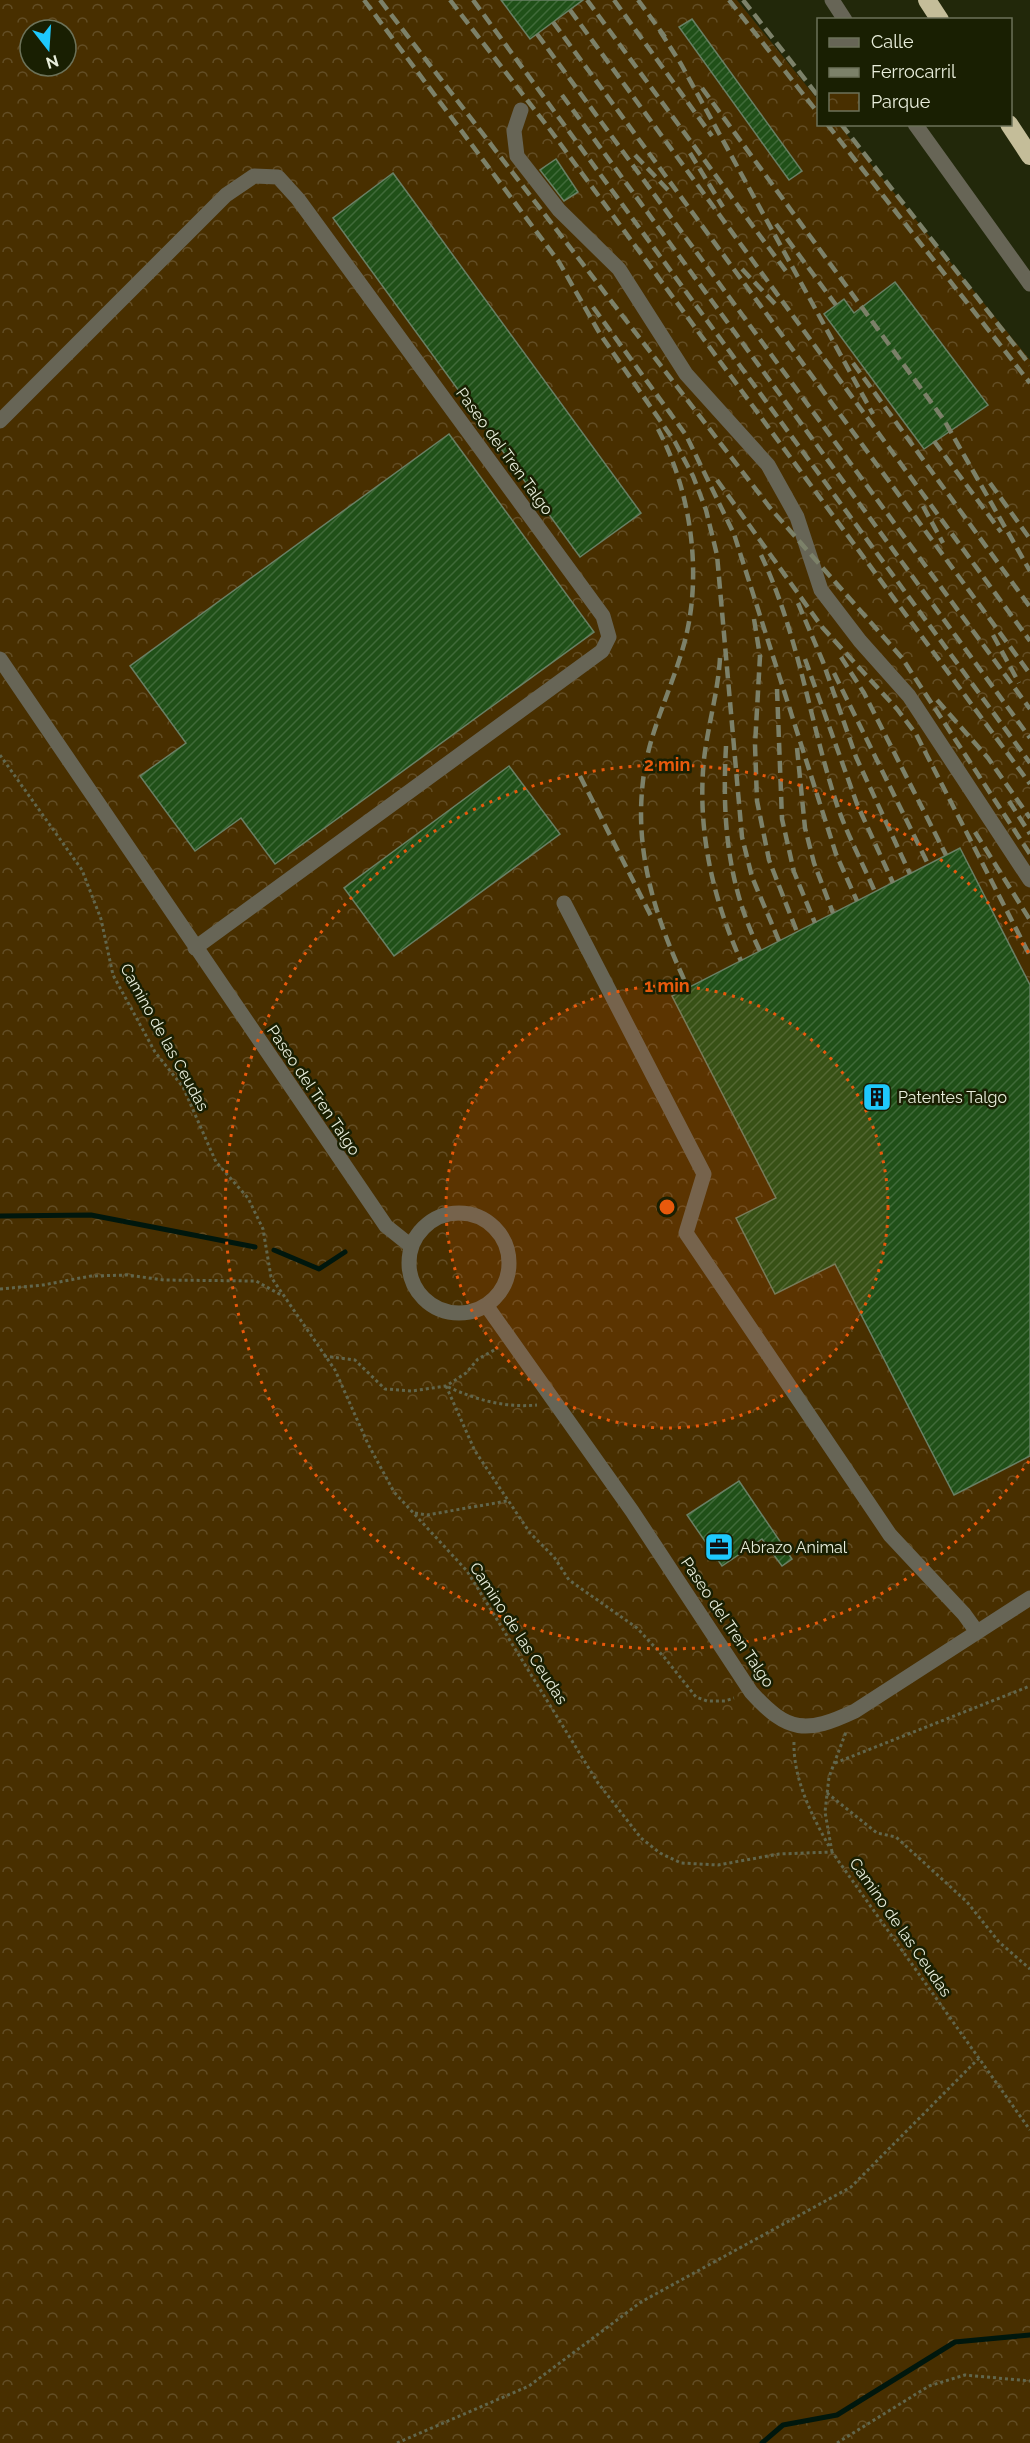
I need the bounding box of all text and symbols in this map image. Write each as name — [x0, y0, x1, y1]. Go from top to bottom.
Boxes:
north arrow — [18, 18, 78, 78]
legend — [817, 18, 1012, 126]
text: Calle — [871, 31, 914, 52]
text: N — [44, 51, 61, 73]
text: Ferrocarril — [871, 61, 956, 82]
text: Parque — [871, 91, 931, 112]
street label: Paseo del Tren Talgo — [452, 384, 557, 519]
text: 2 min — [644, 754, 690, 775]
street label: Camino de las Ceudas — [116, 960, 213, 1114]
text: 1 min — [644, 975, 690, 996]
street label: Paseo del Tren Talgo — [263, 1022, 364, 1159]
building icon: Patentes Talgo — [861, 1081, 893, 1113]
place label: Patentes Talgo — [898, 1088, 1007, 1107]
centre of rings — [657, 1197, 677, 1217]
office icon: Abrazo Animal — [703, 1531, 735, 1563]
place label: Abrazo Animal — [740, 1538, 848, 1557]
street label: Paseo del Tren Talgo — [677, 1554, 778, 1691]
street label: Camino de las Ceudas — [466, 1559, 572, 1708]
street label: Camino de las Ceudas — [845, 1854, 956, 2001]

